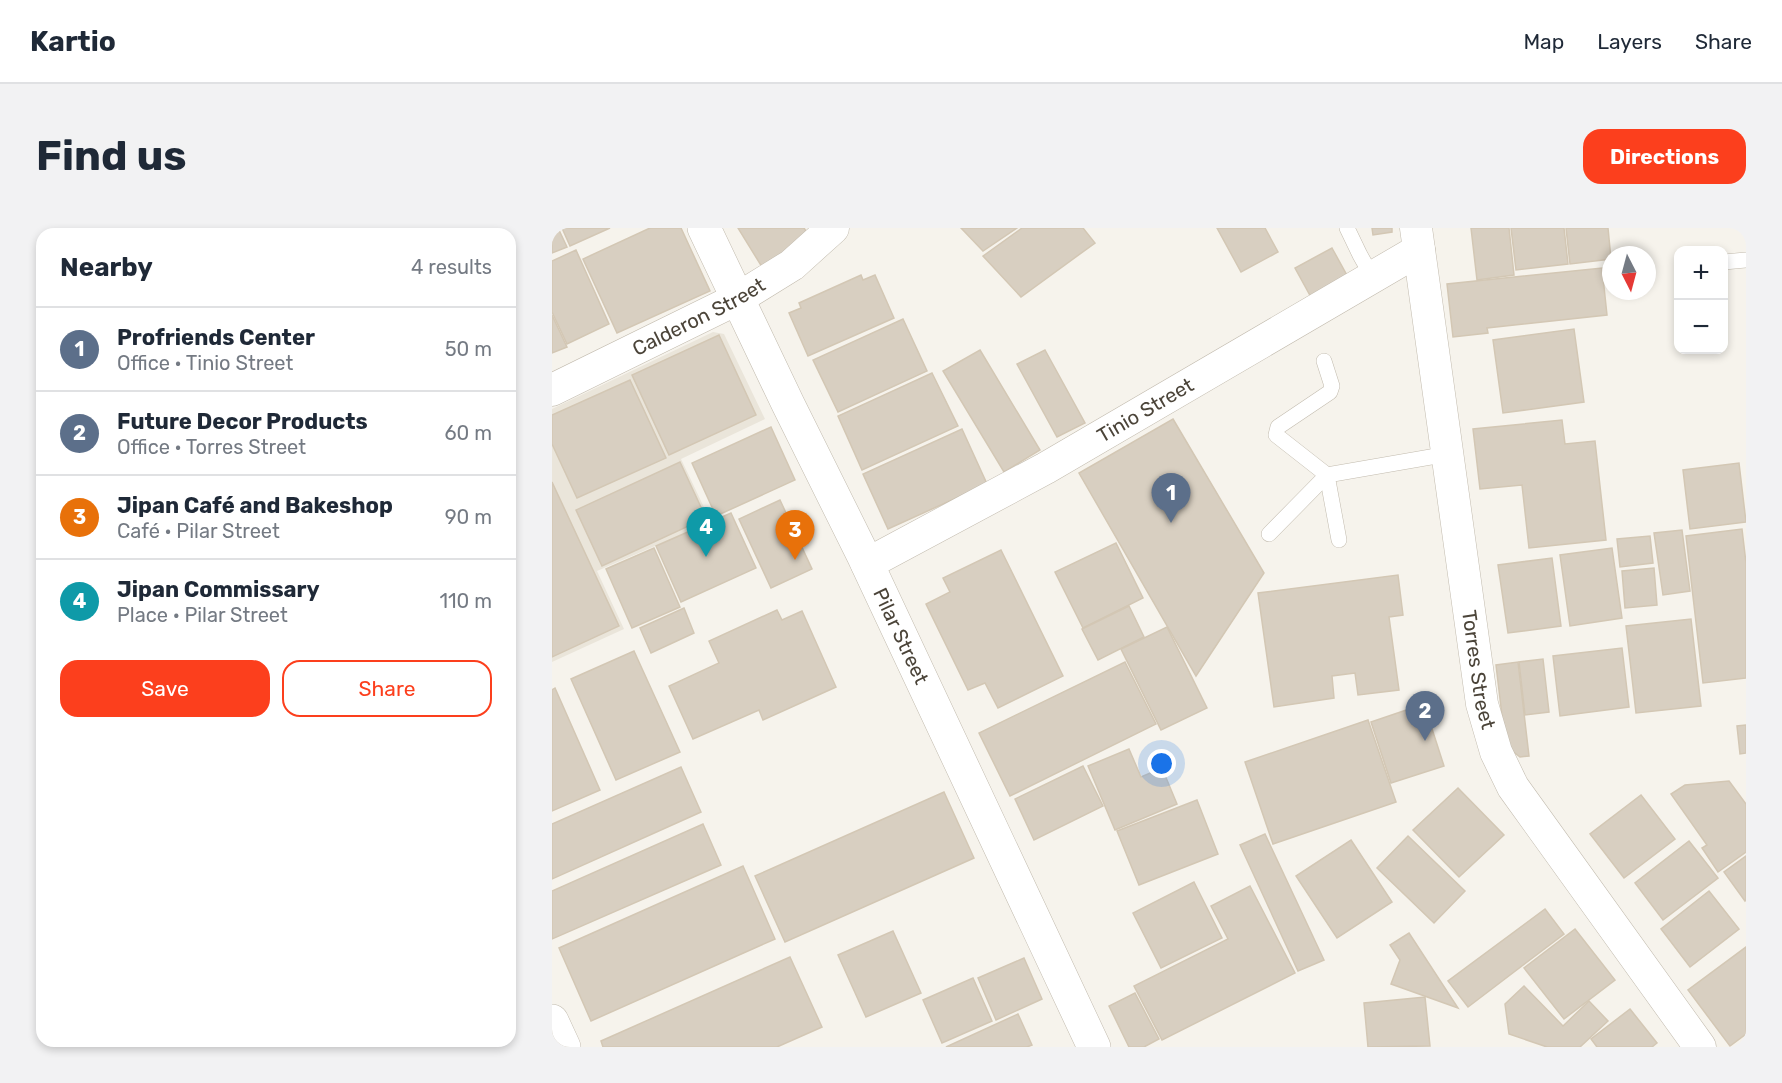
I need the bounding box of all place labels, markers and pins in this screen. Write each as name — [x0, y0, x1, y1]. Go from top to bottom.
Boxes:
pin: 1 — [1152, 474, 1190, 523]
pin: 4 — [686, 508, 726, 557]
pin: 3 — [776, 510, 814, 560]
pin: 2 — [1406, 692, 1444, 741]

